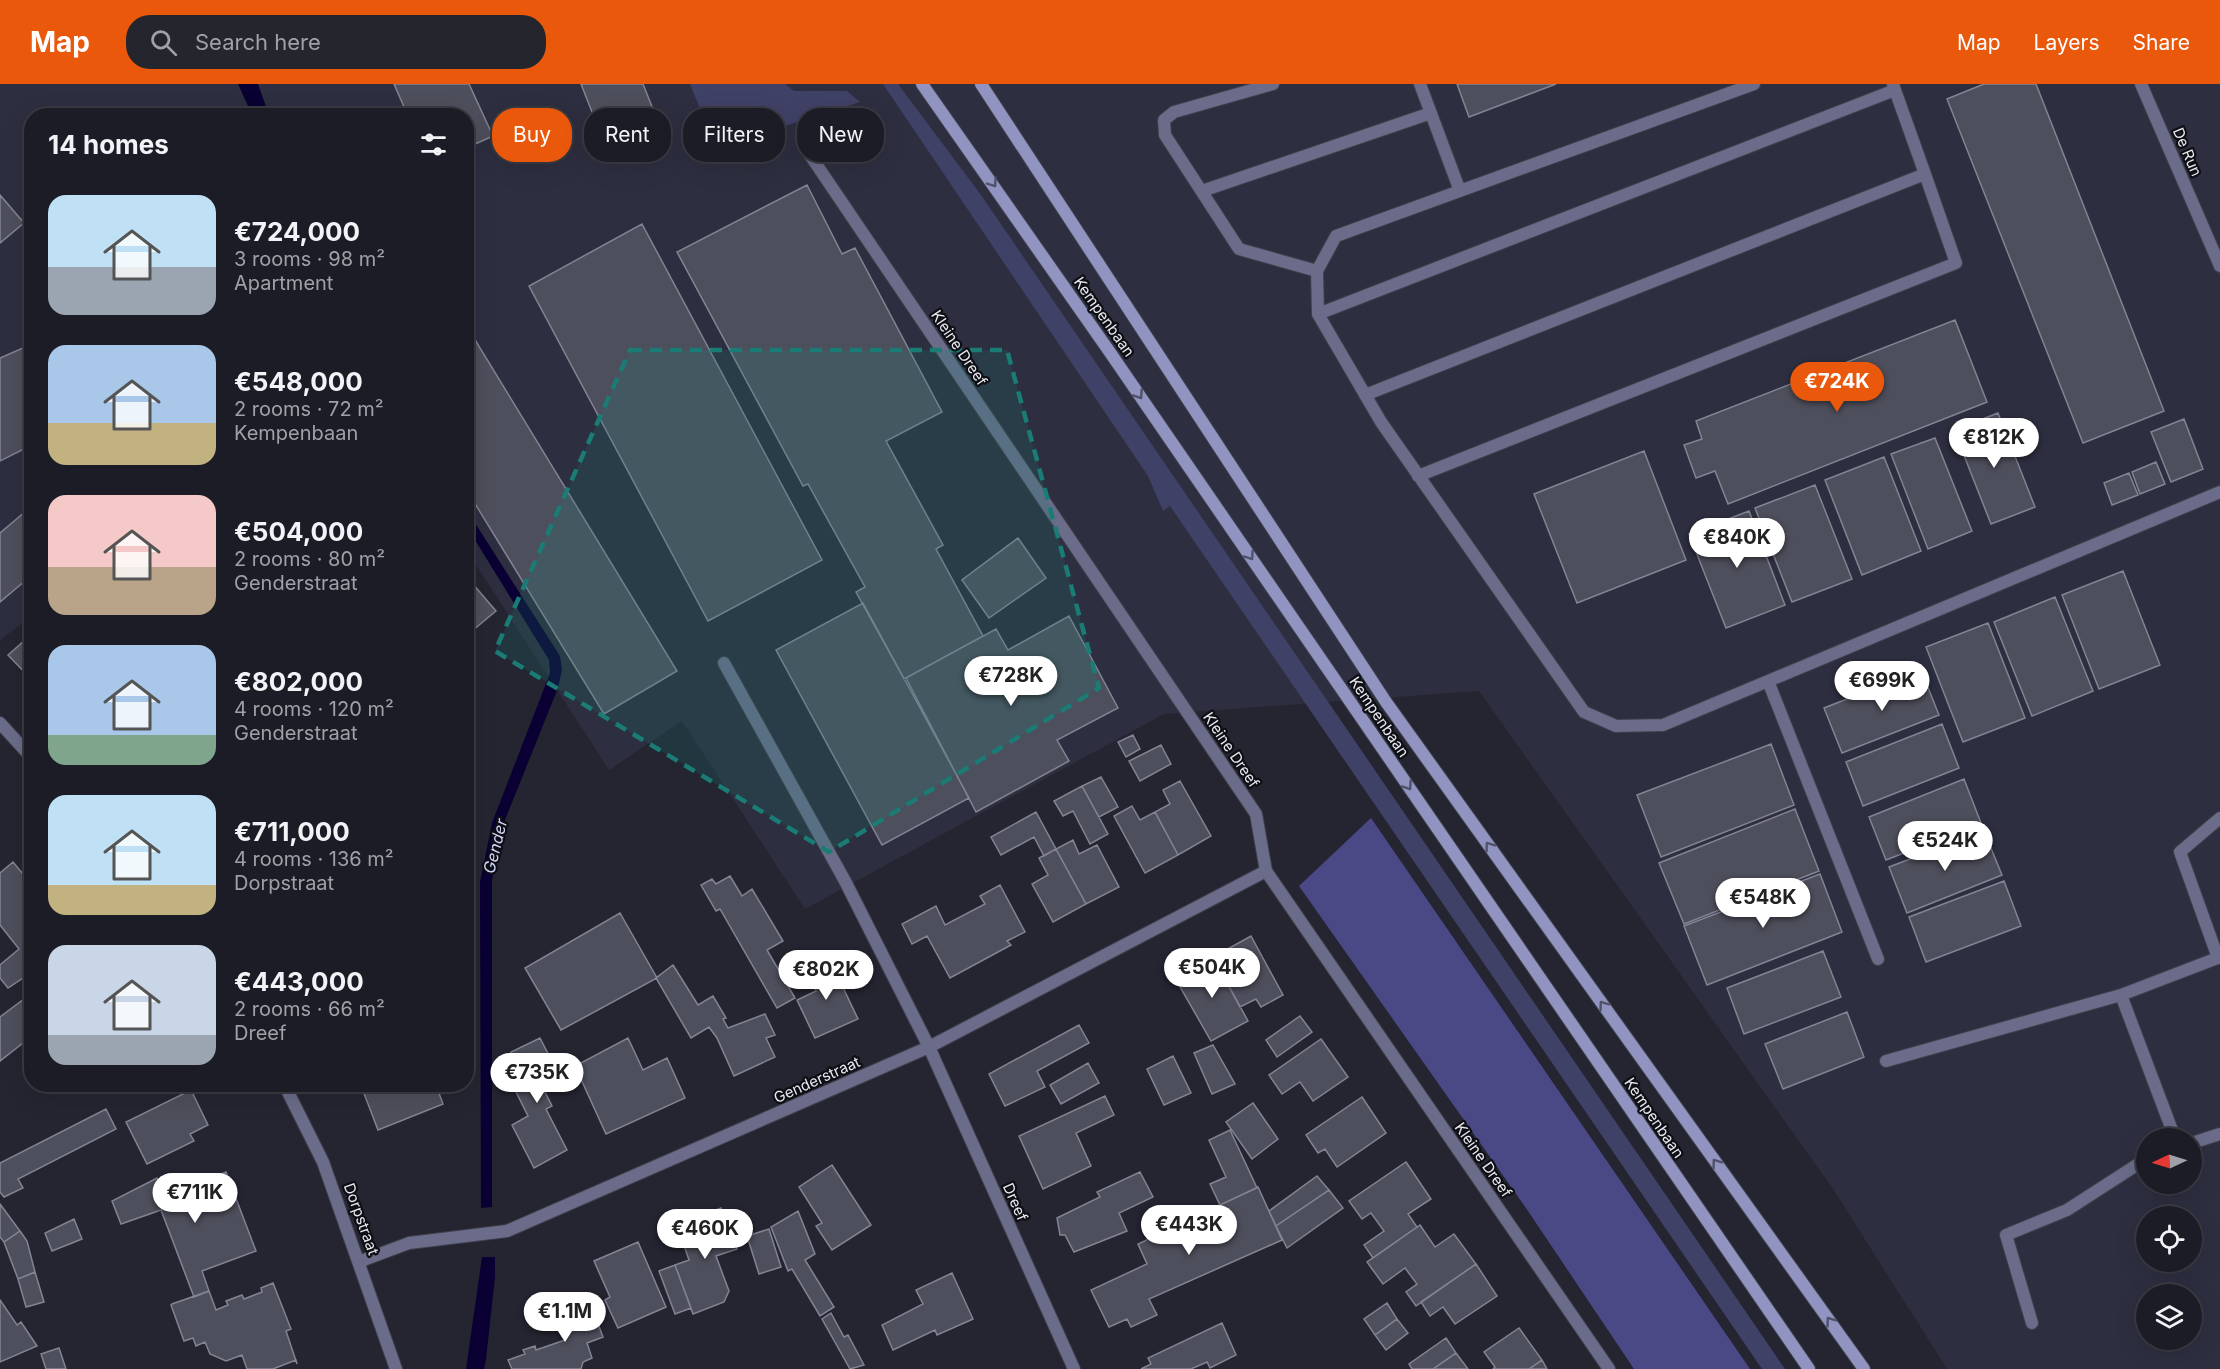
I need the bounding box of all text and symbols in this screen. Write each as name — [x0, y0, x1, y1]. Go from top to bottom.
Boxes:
search box — [126, 15, 546, 69]
text: Map — [30, 25, 90, 59]
icon: search — [147, 26, 180, 59]
text: Search here — [195, 29, 321, 55]
text: Map — [1957, 30, 2001, 55]
text: Layers — [2034, 30, 2100, 55]
text: Share — [2133, 30, 2190, 55]
chip: Buy — [492, 108, 572, 162]
chip: Rent — [584, 108, 671, 162]
chip: Filters — [683, 108, 785, 162]
chip: New — [797, 108, 884, 162]
street label: De Run — [2169, 125, 2206, 179]
icon: filters — [417, 128, 450, 161]
text: 14 homes — [48, 129, 169, 160]
one-way arrow — [986, 176, 997, 187]
text: €724,000 — [234, 216, 360, 247]
icon: home — [96, 219, 168, 291]
text: 3 rooms · 98 m² — [234, 247, 385, 271]
text: Apartment — [234, 271, 333, 295]
street label: Kempenbaan — [1070, 273, 1139, 360]
street label: Kleine Dreef — [927, 306, 992, 390]
pin: €724K — [1795, 362, 1879, 413]
text: €548,000 — [234, 366, 363, 397]
icon: home — [96, 369, 168, 441]
text: €724K — [1804, 369, 1870, 393]
one-way arrow — [1132, 388, 1143, 399]
text: 2 rooms · 72 m² — [234, 397, 384, 421]
pin: €812K — [1952, 418, 2036, 469]
text: Kempenbaan — [234, 421, 358, 445]
text: €812K — [1963, 425, 2025, 449]
text: €504,000 — [234, 516, 363, 547]
pin: €840K — [1695, 518, 1779, 569]
icon: home — [96, 519, 168, 591]
text: €840K — [1703, 525, 1771, 549]
text: 2 rooms · 80 m² — [234, 547, 385, 571]
one-way arrow — [1243, 549, 1254, 560]
text: Genderstraat — [234, 571, 357, 595]
pin: €728K — [969, 656, 1053, 707]
pin: €699K — [1840, 661, 1924, 712]
text: €728K — [978, 663, 1044, 687]
text: €802,000 — [234, 666, 363, 697]
text: €699K — [1848, 668, 1916, 692]
icon: home — [96, 669, 168, 741]
street label: Kempenbaan — [1345, 673, 1413, 761]
text: 4 rooms · 120 m² — [234, 697, 394, 721]
street label: Kleine Dreef — [1199, 708, 1264, 792]
text: Genderstraat — [234, 721, 357, 745]
one-way arrow — [1401, 779, 1412, 790]
text: €711,000 — [234, 816, 350, 847]
water label: Gender — [479, 816, 512, 875]
icon: home — [96, 819, 168, 891]
pin: €524K — [1903, 821, 1987, 872]
text: €524K — [1912, 828, 1978, 852]
one-way arrow — [1485, 842, 1496, 853]
text: 4 rooms · 136 m² — [234, 847, 394, 871]
text: Dorpstraat — [234, 871, 334, 895]
pin: €548K — [1721, 878, 1805, 929]
text: €548K — [1729, 885, 1797, 909]
pin: €504K — [1170, 948, 1254, 999]
pin: €802K — [784, 950, 868, 1001]
text: €504K — [1178, 955, 1246, 979]
text: €802K — [792, 957, 860, 981]
text: €443,000 — [234, 966, 364, 997]
icon: home — [96, 969, 168, 1041]
text: 2 rooms · 66 m² — [234, 997, 385, 1021]
one-way arrow — [1599, 1000, 1610, 1011]
text: Dreef — [234, 1021, 286, 1045]
street label: Genderstraat — [771, 1052, 863, 1107]
pin: €735K — [495, 1053, 579, 1104]
text: €735K — [504, 1060, 570, 1084]
street label: Kempenbaan — [1620, 1074, 1688, 1162]
street label: Kleine Dreef — [1451, 1119, 1516, 1201]
north arrow — [2136, 1128, 2202, 1194]
map controls — [2136, 1128, 2202, 1350]
one-way arrow — [1713, 1159, 1724, 1170]
pin: €711K — [153, 1173, 237, 1224]
text: €711K — [167, 1180, 223, 1204]
street label: Dorpstraat — [340, 1180, 383, 1257]
street label: Dreef — [999, 1180, 1032, 1224]
pin: €443K — [1147, 1205, 1231, 1256]
button: locate — [2136, 1206, 2202, 1272]
pin: €460K — [663, 1209, 747, 1260]
text: €443K — [1155, 1212, 1223, 1236]
text: €460K — [671, 1216, 739, 1240]
button: layers — [2136, 1284, 2202, 1350]
pin: €1.1M — [523, 1292, 607, 1343]
text: €1.1M — [538, 1299, 592, 1323]
one-way arrow — [1826, 1317, 1837, 1328]

